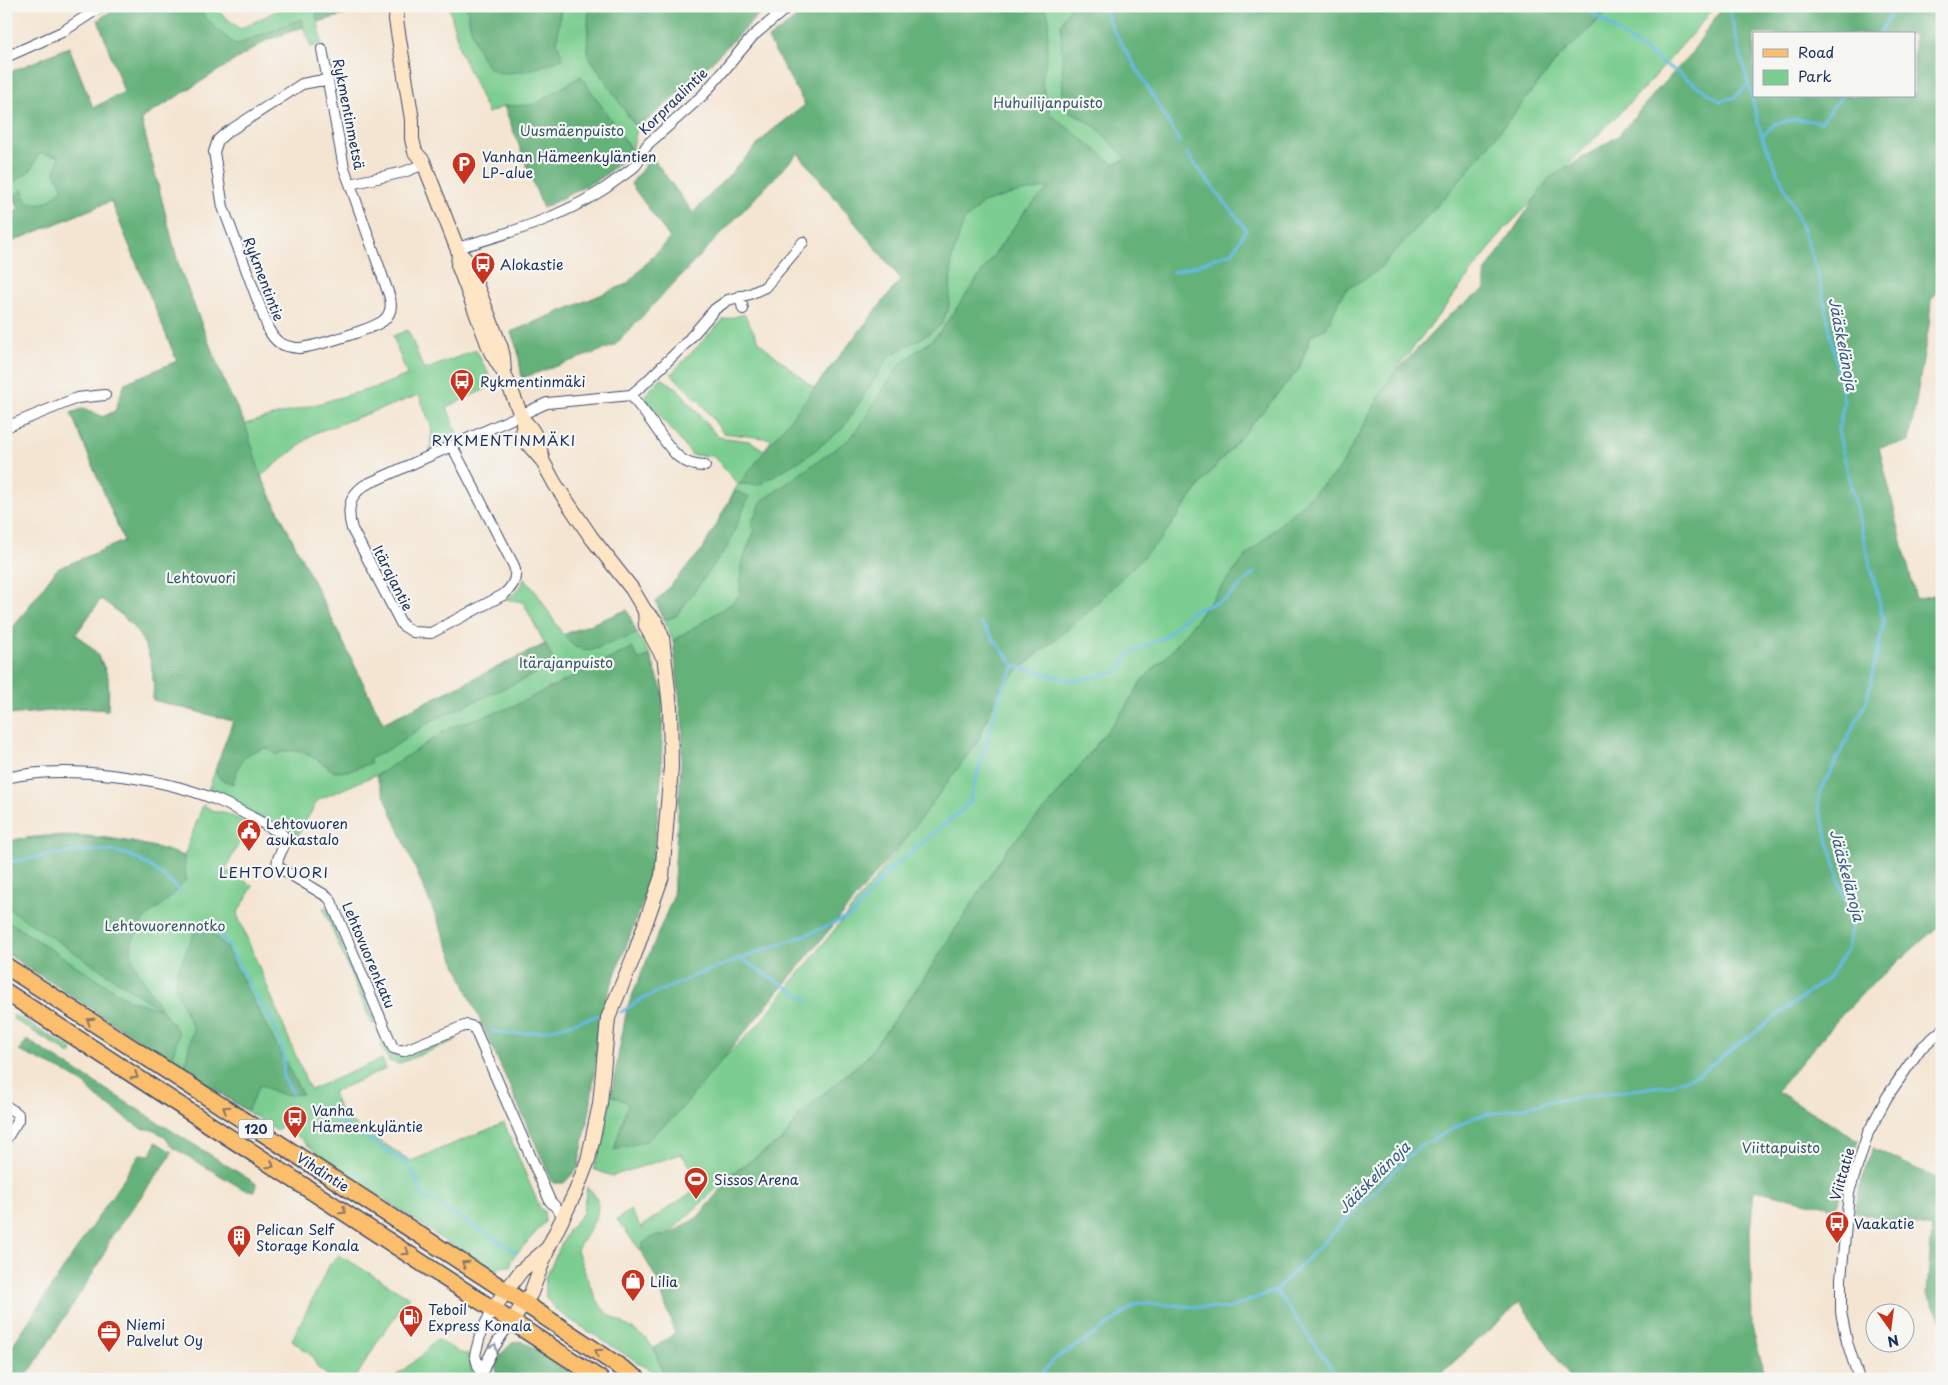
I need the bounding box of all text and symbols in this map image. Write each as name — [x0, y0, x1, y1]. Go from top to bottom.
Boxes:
legend — [1753, 32, 1916, 98]
text: Road — [1798, 40, 1834, 63]
street label: Rykmentinmetsä — [328, 57, 370, 171]
street label: Korpraalintie — [634, 63, 712, 139]
text: Park — [1798, 64, 1832, 87]
park label: Huhuilijanpuisto — [993, 92, 1103, 113]
park label: Uusmäenpuisto — [520, 120, 624, 141]
place label: Vanhan Hämeenkyläntien LP-alue — [482, 146, 657, 183]
parking icon: Vanhan Hämeenkyläntien LP-alue — [451, 151, 477, 185]
street label: Rykmentintie — [238, 234, 290, 324]
bus stop icon: Alokastie — [470, 251, 496, 285]
place label: Alokastie — [500, 254, 563, 275]
water label: Jääskelänoja — [1824, 295, 1864, 393]
bus stop icon: Rykmentinmäki — [449, 368, 475, 402]
place label: Rykmentinmäki — [480, 371, 585, 392]
district label: RYKMENTINMÄKI — [432, 428, 577, 451]
street label: Itärajantie — [368, 542, 418, 614]
park label: Lehtovuori — [166, 567, 236, 588]
park label: Itärajanpuisto — [519, 652, 613, 673]
place label: Lehtovuoren asukastalo — [266, 813, 348, 850]
public building icon: Lehtovuoren asukastalo — [236, 818, 262, 852]
water label: Jääskelänoja — [1825, 826, 1872, 924]
district label: LEHTOVUORI — [219, 860, 329, 883]
street label: Lehtovuorenkatu — [337, 899, 401, 1011]
park label: Lehtovuorennotko — [104, 915, 226, 936]
one-way arrow — [86, 1018, 95, 1027]
one-way arrow — [129, 1070, 139, 1079]
place label: Vanha Hämeenkyläntie — [312, 1100, 423, 1137]
bus stop icon: Vanha Hämeenkyläntie — [282, 1105, 308, 1139]
one-way arrow — [222, 1106, 231, 1116]
road number: 120 — [238, 1120, 274, 1138]
water label: Jääskelänoja — [1331, 1135, 1415, 1219]
park label: Viittapuisto — [1742, 1137, 1820, 1158]
street label: Viittatie — [1824, 1145, 1860, 1203]
street label: Vihdintie — [293, 1147, 353, 1197]
one-way arrow — [266, 1159, 275, 1168]
sports icon: Sissos Arena — [683, 1166, 709, 1200]
place label: Sissos Arena — [714, 1169, 799, 1190]
one-way arrow — [337, 1205, 347, 1214]
bus stop icon: Vaakatie — [1824, 1210, 1850, 1244]
place label: Vaakatie — [1854, 1213, 1914, 1234]
place label: Pelican Self Storage Konala — [256, 1219, 359, 1256]
building icon: Pelican Self Storage Konala — [226, 1224, 252, 1258]
one-way arrow — [400, 1246, 410, 1255]
one-way arrow — [462, 1261, 471, 1271]
shop icon: Lilia — [620, 1268, 646, 1302]
place label: Lilia — [650, 1271, 678, 1292]
place label: Teboil Express Konala — [428, 1299, 532, 1336]
north arrow — [1866, 1302, 1916, 1352]
fuel station icon: Teboil Express Konala — [398, 1304, 424, 1338]
place label: Niemi Palvelut Oy — [126, 1314, 203, 1351]
office icon: Niemi Palvelut Oy — [96, 1319, 122, 1353]
text: N — [1885, 1330, 1901, 1353]
one-way arrow — [487, 1343, 497, 1352]
one-way arrow — [594, 1349, 603, 1358]

